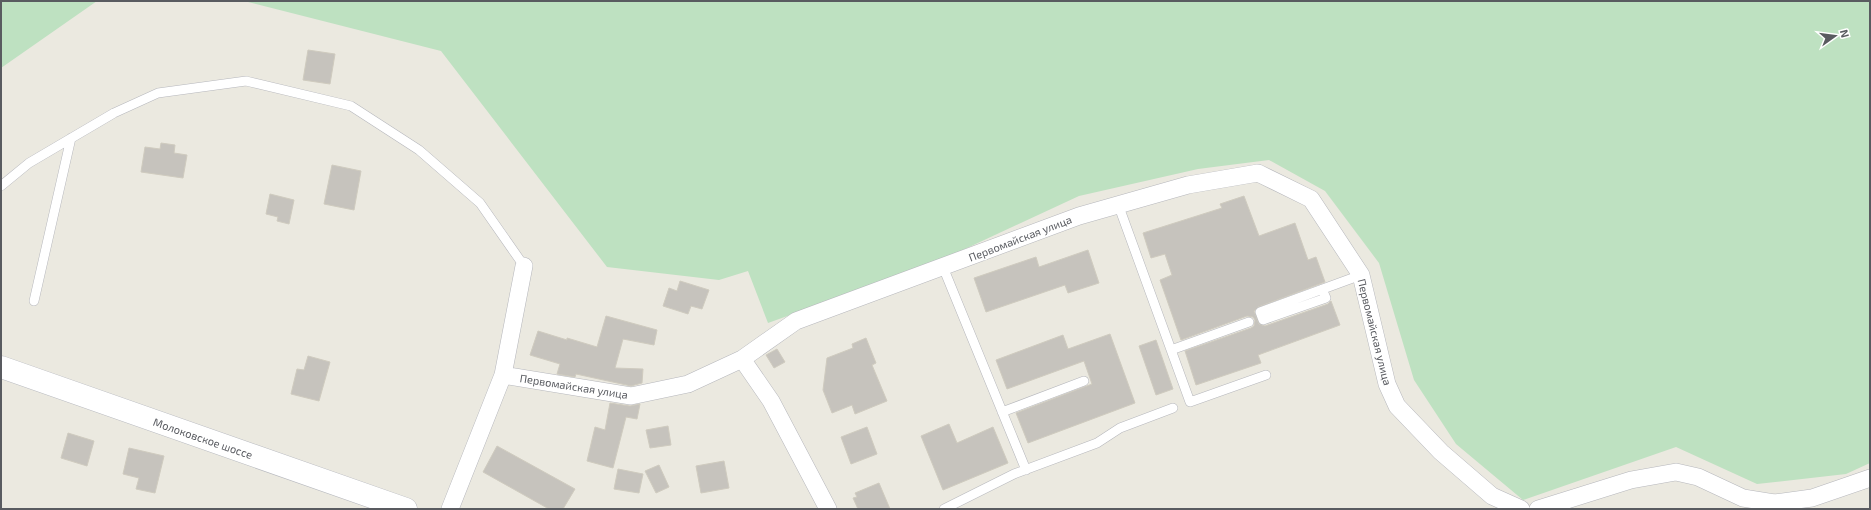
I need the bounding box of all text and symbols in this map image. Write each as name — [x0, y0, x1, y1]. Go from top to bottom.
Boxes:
north arrow — [1815, 16, 1855, 56]
text: N — [1838, 28, 1852, 39]
street label: Первомайская улица — [967, 212, 1074, 265]
street label: Первомайская улица — [1354, 277, 1395, 387]
street label: Первомайская улица — [519, 371, 629, 402]
street label: Молоковское шоссе — [152, 415, 254, 461]

